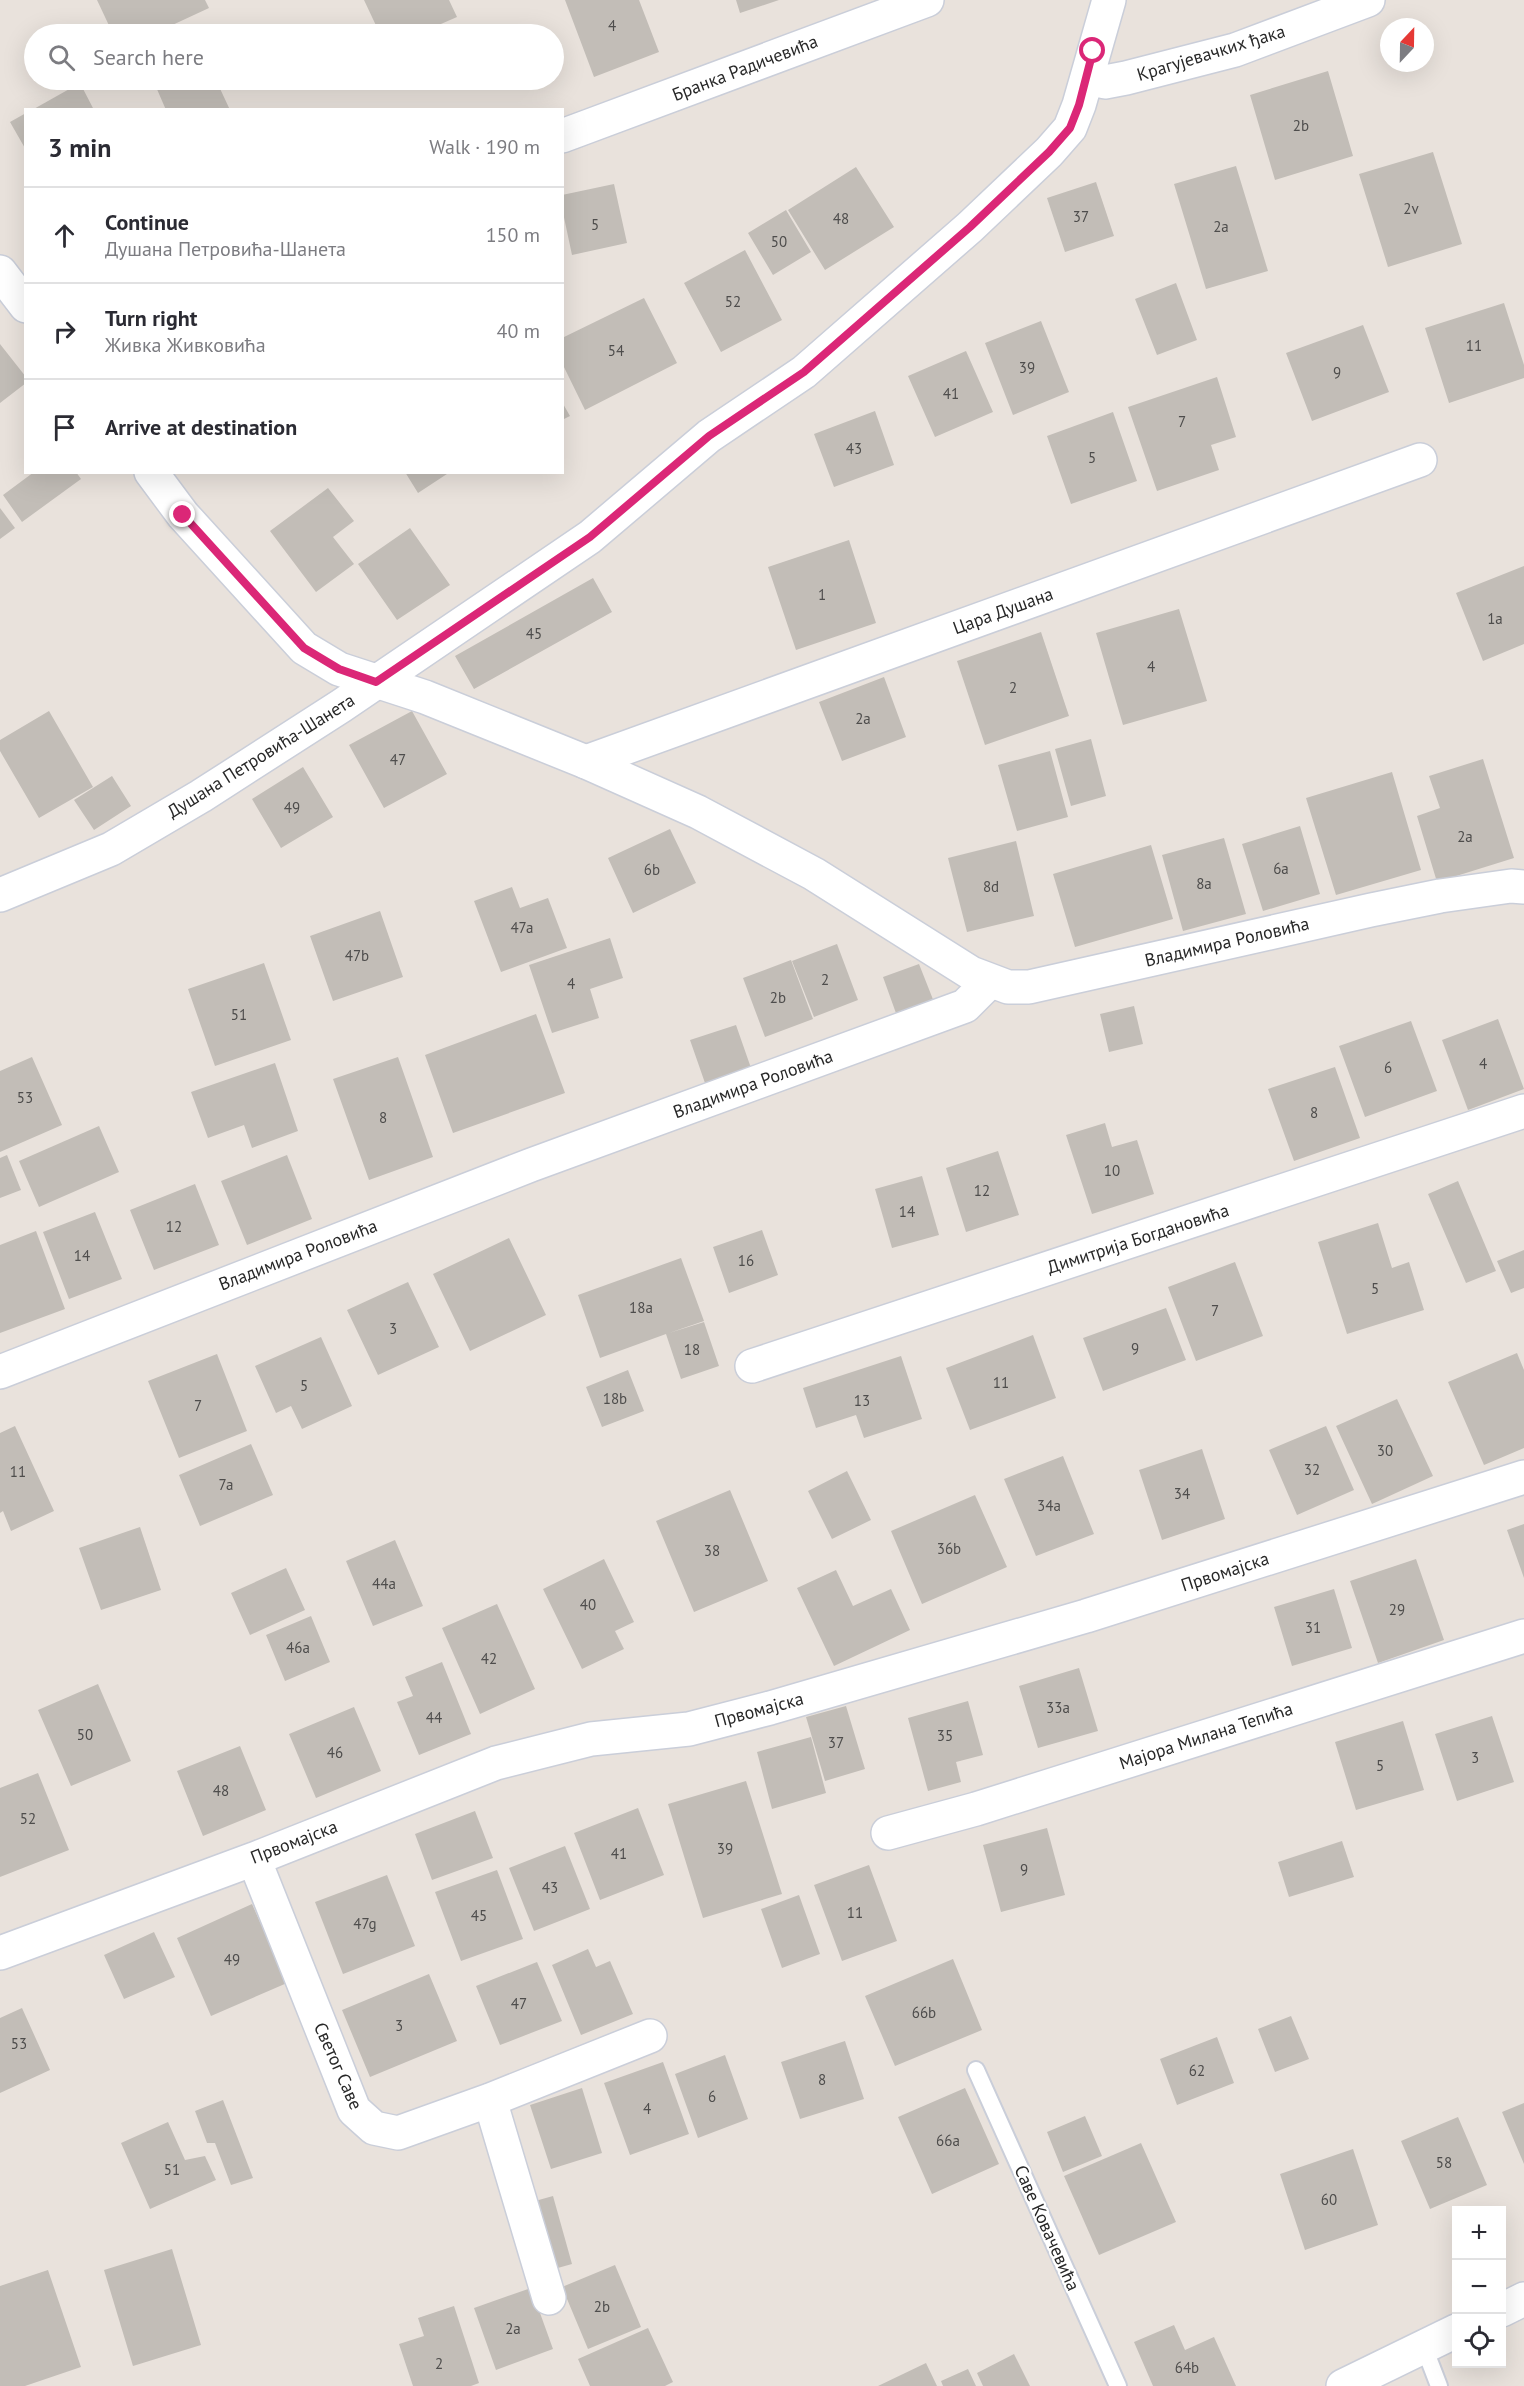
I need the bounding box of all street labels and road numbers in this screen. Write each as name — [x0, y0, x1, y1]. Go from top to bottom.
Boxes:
street label: Крагујевачких ђака — [1134, 19, 1288, 86]
street label: Бранка Радичевића — [669, 29, 821, 106]
street label: Цара Душана — [950, 582, 1056, 639]
street label: Душана Петровића-Шанета — [163, 688, 359, 823]
street label: Владимира Роловића — [1142, 911, 1311, 972]
street label: Владимира Роловића — [670, 1044, 836, 1123]
street label: Димитрија Богдановића — [1044, 1198, 1232, 1279]
street label: Владимира Роловића — [215, 1214, 380, 1295]
street label: Првомајска — [1178, 1546, 1272, 1597]
street label: Првомајска — [712, 1687, 806, 1732]
street label: Мајора Милана Тепића — [1116, 1697, 1296, 1774]
street label: Првомајска — [247, 1814, 341, 1869]
street label: Светог Саве — [309, 2019, 368, 2113]
street label: Саве Ковачевића — [1009, 2161, 1085, 2294]

